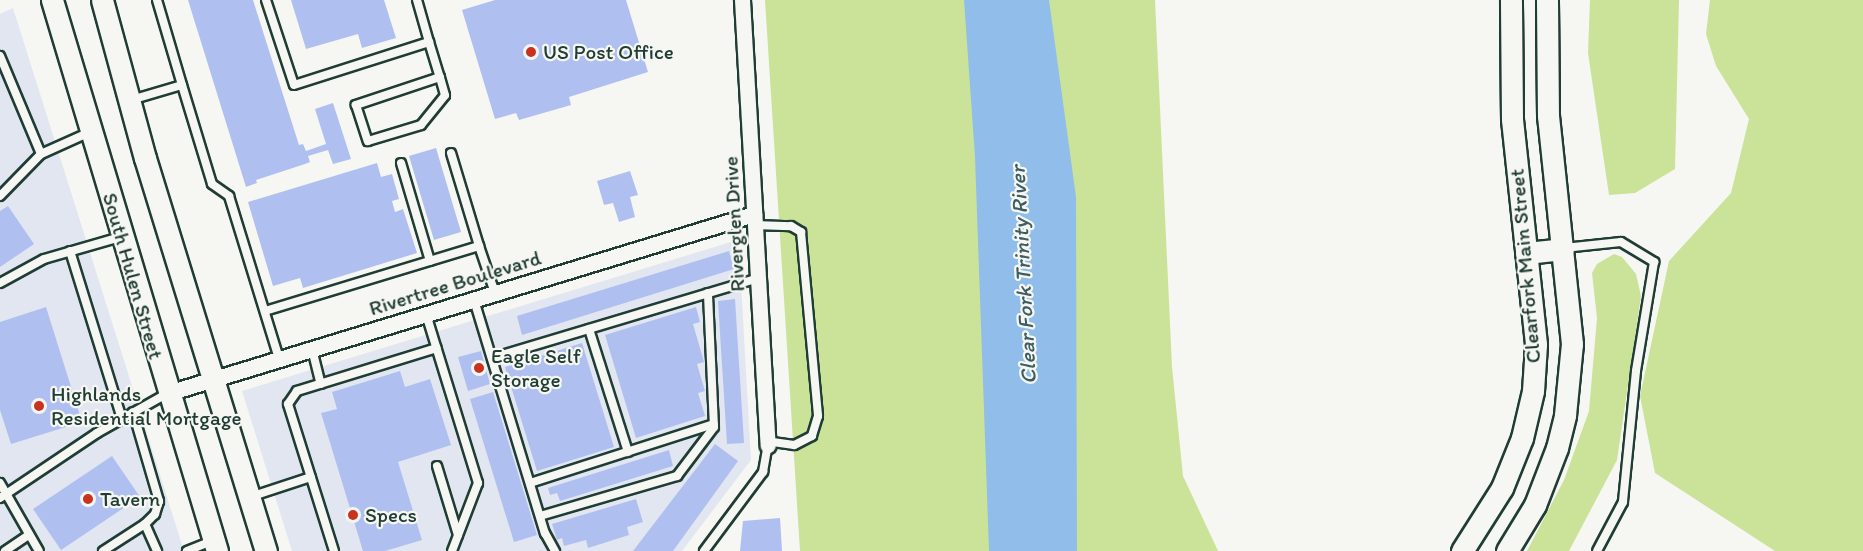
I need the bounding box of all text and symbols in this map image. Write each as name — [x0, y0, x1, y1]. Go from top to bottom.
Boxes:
place label: US Post Office — [543, 39, 673, 65]
marker: US Post Office — [524, 45, 538, 59]
street label: Riverglen Drive — [718, 156, 750, 292]
water label: Clear Fork Trinity River — [1004, 167, 1042, 383]
street label: Clearfork Main Street — [1504, 168, 1546, 364]
street label: South Hulen Street — [97, 190, 169, 362]
street label: Rivertree Boulevard — [366, 245, 544, 321]
place label: Eagle Self Storage — [491, 343, 581, 393]
marker: Eagle Self Storage — [472, 361, 486, 375]
place label: Highlands Residential Mortgage — [51, 381, 241, 431]
marker: Highlands Residential Mortgage — [32, 399, 46, 413]
place label: Tavern — [100, 486, 160, 512]
marker: Tavern — [81, 492, 95, 506]
place label: Specs — [365, 502, 417, 528]
marker: Specs — [346, 508, 360, 522]

